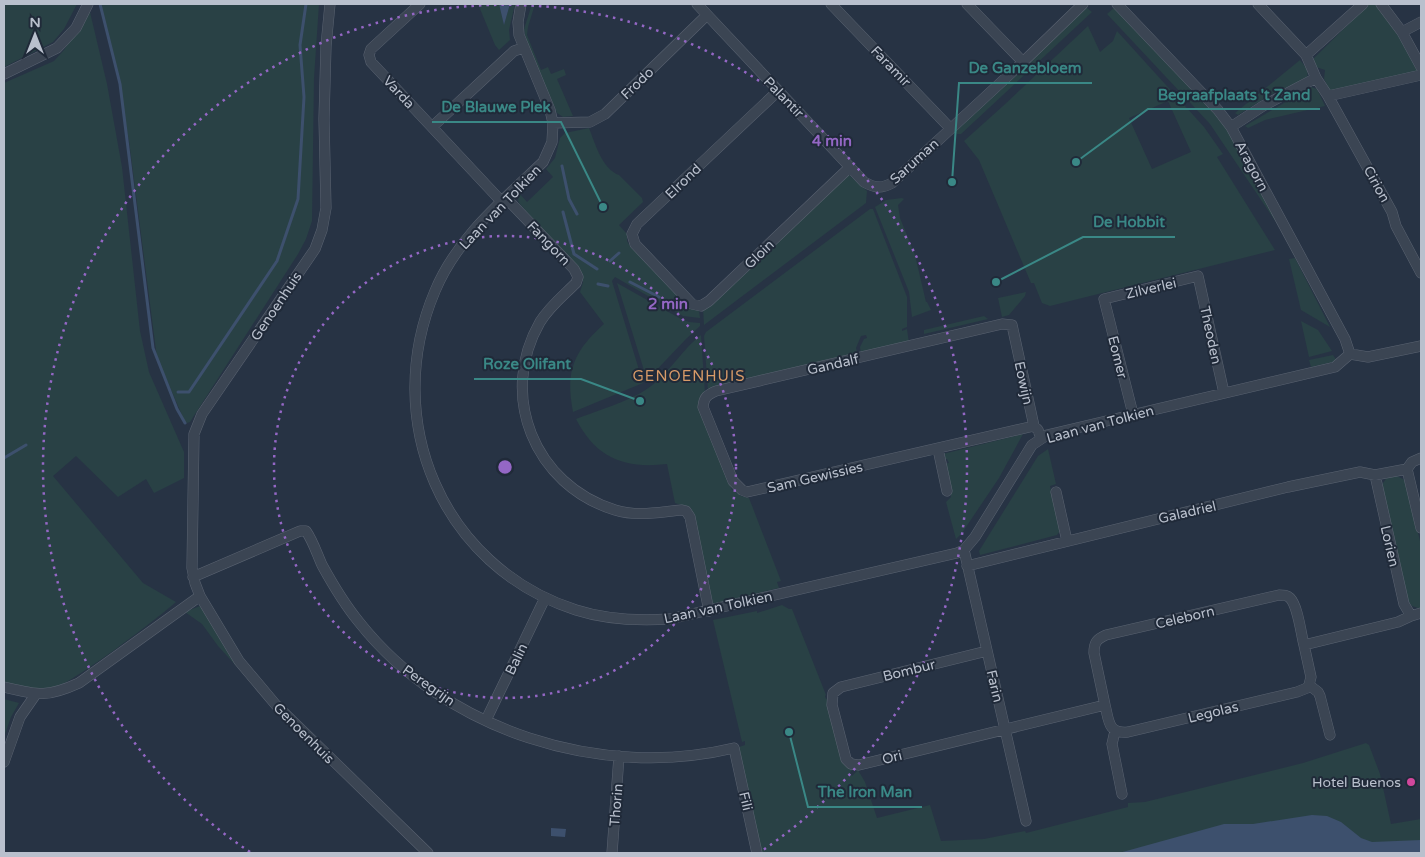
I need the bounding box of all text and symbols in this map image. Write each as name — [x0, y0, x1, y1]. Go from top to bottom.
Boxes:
north arrow — [10, 10, 60, 60]
text: N — [29, 14, 41, 31]
street label: Faramir — [867, 42, 915, 91]
callout: De Ganzebloem — [959, 53, 1092, 83]
text: De Ganzebloem — [969, 59, 1081, 77]
street label: Frodo — [617, 64, 657, 103]
street label: Varda — [379, 72, 418, 112]
street label: Palantir — [760, 73, 808, 122]
callout: Begraafplaats 't Zand — [1148, 79, 1320, 109]
text: Begraafplaats 't Zand — [1158, 86, 1310, 105]
callout: De Blauwe Plek — [432, 92, 561, 122]
text: De Blauwe Plek — [441, 98, 551, 116]
text: 4 min — [812, 132, 852, 150]
street label: Saruman — [886, 135, 942, 188]
street label: Aragorn — [1231, 138, 1272, 194]
street label: Elrond — [662, 160, 705, 203]
street label: Laan van Tolkien — [456, 162, 545, 253]
street label: Cirion — [1360, 163, 1393, 205]
callout: De Hobbit — [1083, 207, 1175, 237]
text: De Hobbit — [1093, 213, 1165, 231]
street label: Fangorn — [523, 218, 574, 269]
street label: Gloin — [741, 236, 778, 272]
street label: Genoenhuis — [247, 268, 306, 344]
street label: Zilverlei — [1124, 274, 1178, 303]
text: 2 min — [648, 295, 688, 313]
street label: Theoden — [1196, 305, 1225, 366]
street label: Eomer — [1104, 334, 1131, 381]
callout: Roze Olifant — [474, 349, 581, 379]
street label: Gandalf — [806, 350, 861, 379]
text: Roze Olifant — [483, 355, 571, 373]
street label: Eowijn — [1011, 360, 1036, 406]
district label: GENOENHUIS — [633, 367, 745, 385]
street label: Laan van Tolkien — [1045, 402, 1156, 447]
centre of rings — [496, 458, 514, 476]
street label: Sam Gewissies — [766, 458, 865, 497]
street label: Galadriel — [1156, 498, 1218, 527]
street label: Lorien — [1377, 524, 1403, 568]
street label: Laan van Tolkien — [662, 588, 774, 627]
street label: Celeborn — [1154, 602, 1216, 633]
street label: Balin — [502, 641, 531, 678]
street label: Bombur — [881, 656, 938, 685]
street label: Peregrijn — [399, 661, 458, 710]
street label: Farin — [983, 668, 1006, 704]
street label: Legolas — [1186, 698, 1240, 727]
street label: Genoenhuis — [270, 699, 338, 768]
street label: Ori — [880, 747, 904, 768]
place label: Hotel Buenos — [1312, 774, 1401, 791]
marker: Hotel Buenos — [1405, 776, 1417, 788]
callout: The Iron Man — [808, 777, 922, 807]
street label: Thorin — [606, 783, 627, 827]
text: The Iron Man — [817, 783, 912, 801]
street label: Fili — [735, 790, 756, 812]

